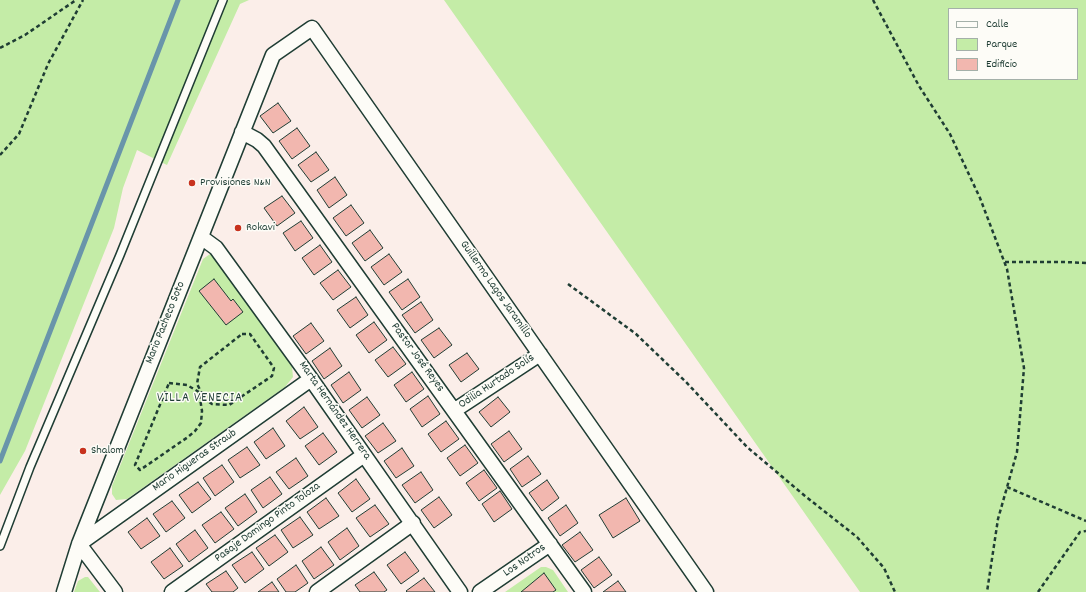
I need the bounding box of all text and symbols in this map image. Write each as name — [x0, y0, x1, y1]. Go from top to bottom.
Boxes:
legend — [948, 8, 1078, 80]
text: Calle — [986, 16, 1009, 33]
text: Parque — [986, 36, 1017, 53]
text: Edificio — [986, 56, 1017, 73]
place label: Provisiones N&N — [200, 176, 271, 190]
marker: Provisiones N&N — [187, 178, 197, 188]
place label: Rokavi — [246, 221, 275, 235]
marker: Rokavi — [233, 223, 243, 233]
street label: Guillermo Lagos Jaramillo — [456, 238, 534, 342]
street label: Mario Pacheco Soto — [143, 280, 189, 366]
street label: Pastor José Reyes — [387, 321, 447, 395]
street label: Odilia Hurtado Solís — [456, 351, 538, 413]
street label: Marta Hernández Herrera — [295, 359, 373, 463]
district label: VILLA VENECIA — [157, 391, 243, 407]
street label: Mario Higueras Straub — [150, 427, 240, 495]
place label: Shalom — [91, 444, 124, 458]
marker: Shalom — [78, 446, 88, 456]
street label: Pasaje Domingo Pinto Toloza — [212, 480, 324, 566]
street label: Los Notros — [501, 541, 549, 581]

